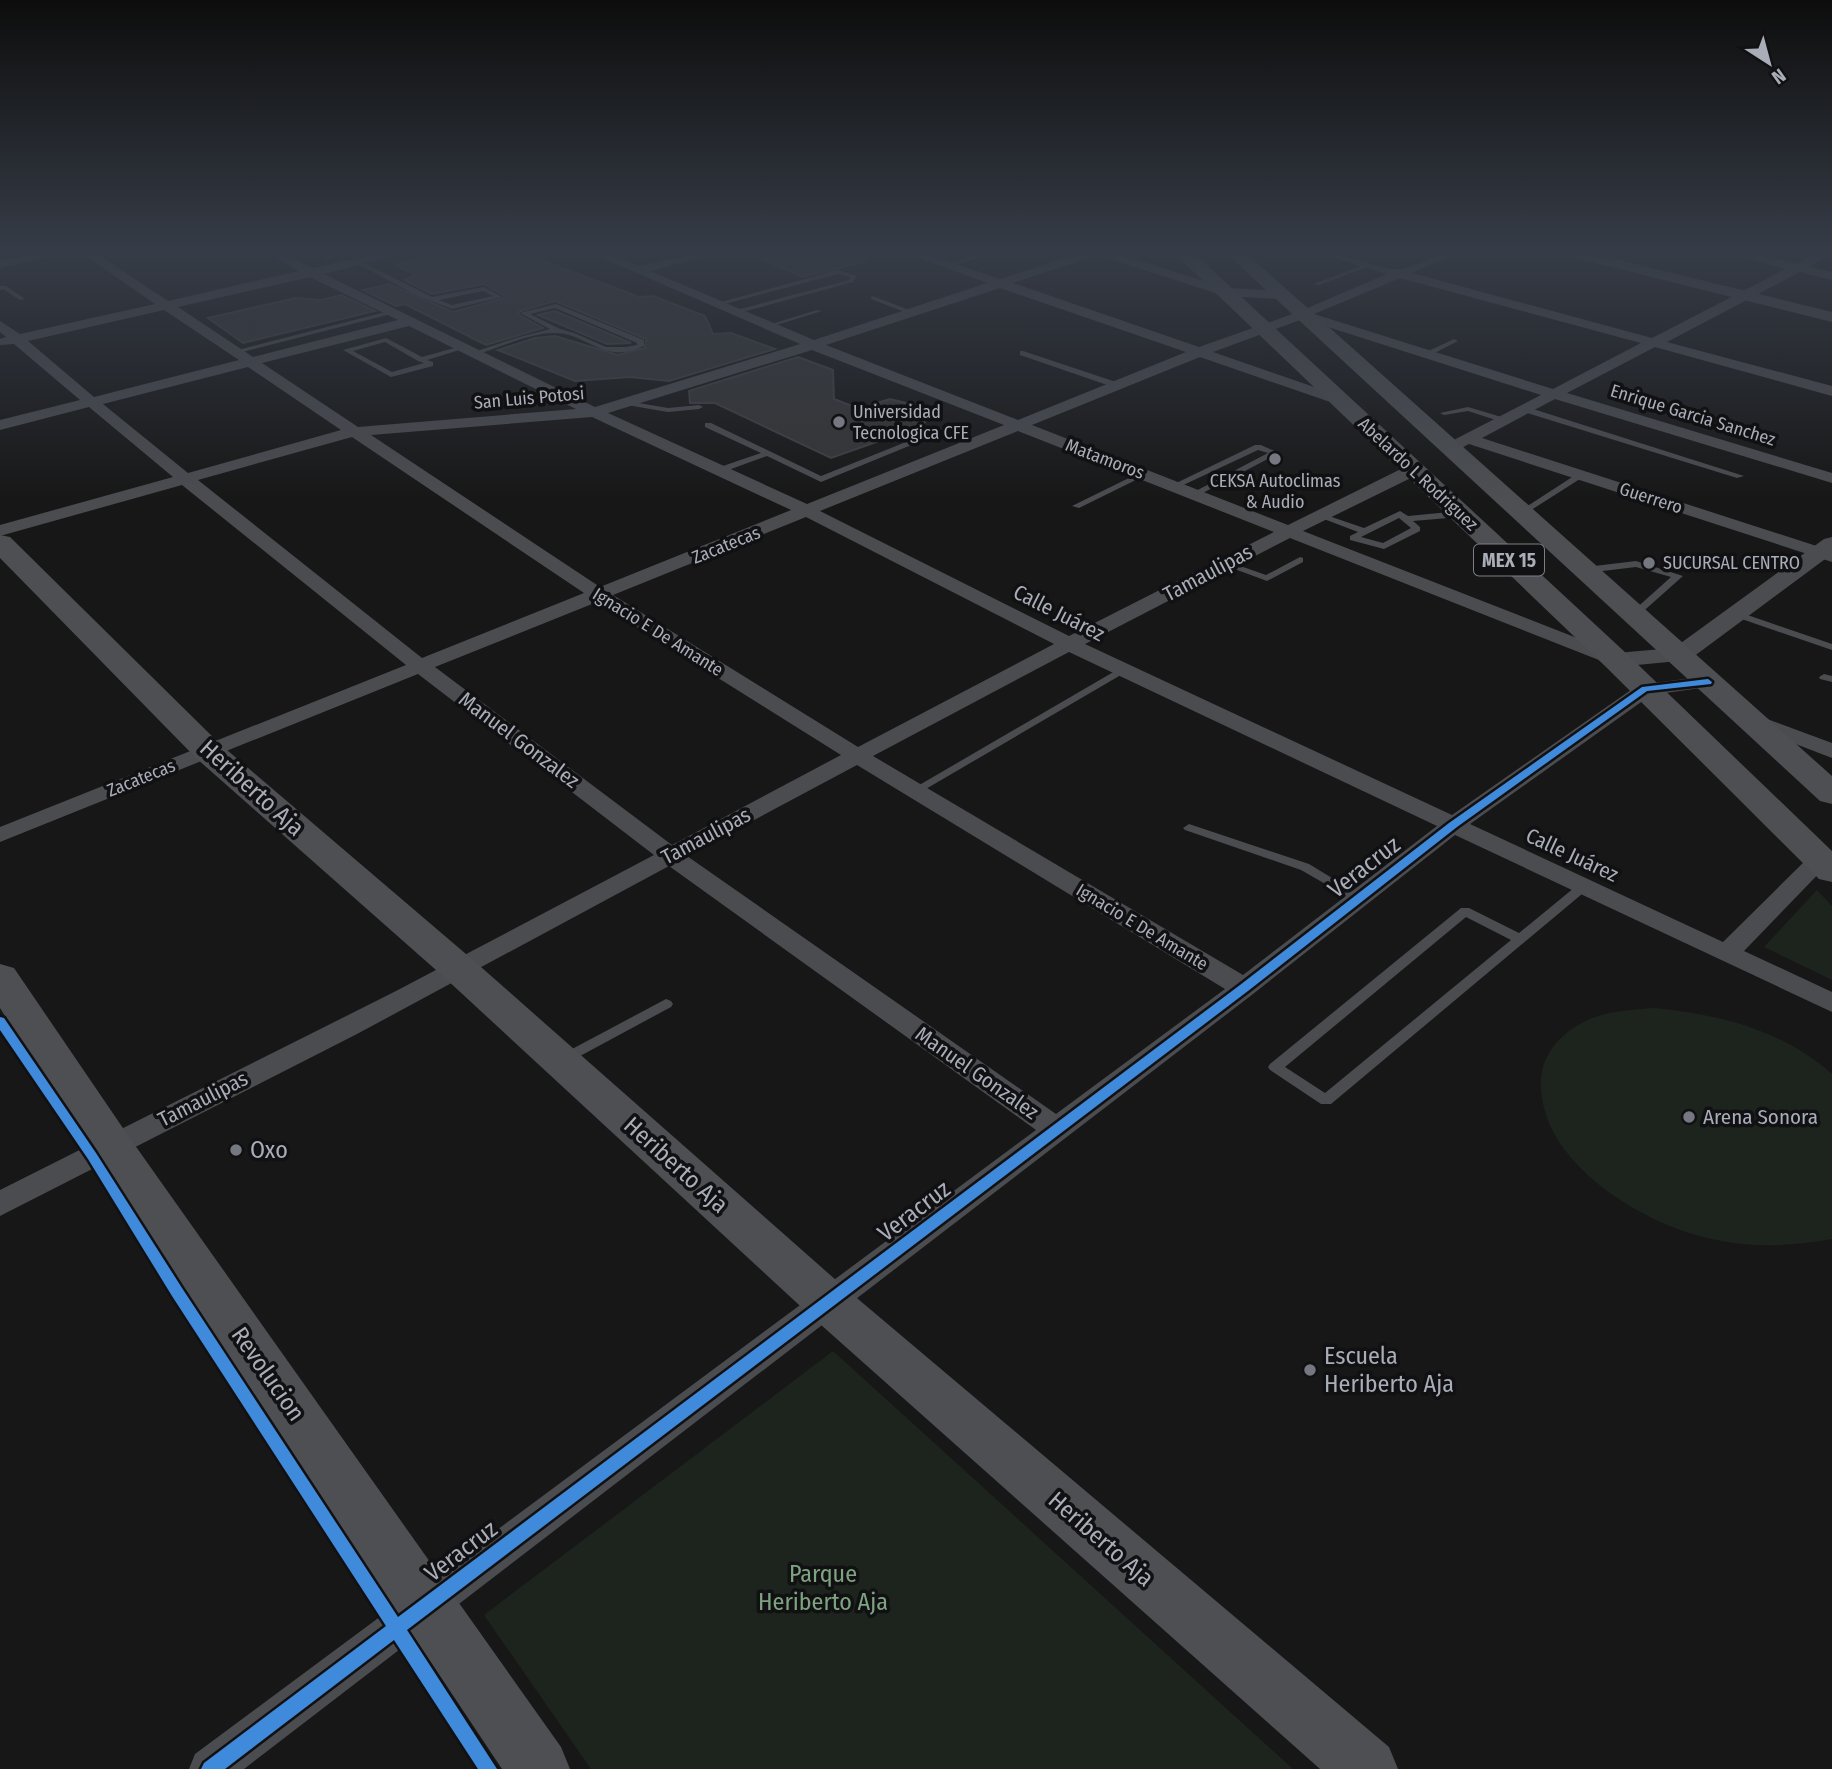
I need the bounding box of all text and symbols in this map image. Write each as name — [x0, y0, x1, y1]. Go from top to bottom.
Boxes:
north arrow — [1734, 28, 1804, 98]
text: N — [1767, 64, 1790, 89]
street label: Enrique Garcia Sanchez — [1608, 379, 1778, 451]
street label: San Luis Potosi — [473, 382, 585, 414]
place label: Universidad Tecnologica CFE — [853, 401, 969, 444]
street label: Abelardo L Rodriguez — [1354, 413, 1482, 535]
marker: Universidad Tecnologica CFE — [831, 414, 847, 430]
street label: Matamoros — [1063, 434, 1148, 484]
marker: CEKSA Autoclimas & Audio — [1267, 451, 1283, 467]
place label: CEKSA Autoclimas & Audio — [1210, 470, 1341, 513]
street label: Guerrero — [1617, 478, 1685, 518]
street label: Zacatecas — [689, 521, 764, 569]
street label: Tamaulipas — [1159, 539, 1257, 607]
road number: MEX 15 — [1474, 544, 1544, 576]
place label: SUCURSAL CENTRO — [1663, 552, 1800, 574]
marker: SUCURSAL CENTRO — [1641, 555, 1657, 571]
street label: Calle Juárez — [1009, 579, 1109, 647]
street label: Ignacio E De Amante — [589, 583, 727, 681]
street label: Manuel Gonzalez — [454, 686, 584, 794]
street label: Heriberto Aja — [194, 734, 310, 842]
street label: Zacatecas — [104, 754, 179, 802]
street label: Tamaulipas — [657, 802, 755, 870]
street label: Calle Juárez — [1522, 822, 1622, 888]
street label: Veracruz — [1322, 830, 1406, 904]
street label: Ignacio E De Amante — [1072, 879, 1212, 975]
street label: Manuel Gonzalez — [910, 1021, 1044, 1125]
street label: Tamaulipas — [154, 1065, 252, 1133]
place label: Arena Sonora — [1703, 1104, 1818, 1130]
marker: Arena Sonora — [1681, 1109, 1697, 1125]
street label: Heriberto Aja — [618, 1111, 734, 1219]
place label: Oxo — [250, 1136, 288, 1164]
marker: Oxo — [228, 1142, 244, 1158]
street label: Veracruz — [872, 1175, 956, 1247]
street label: Revolucion — [226, 1322, 310, 1426]
place label: Escuela Heriberto Aja — [1324, 1342, 1454, 1398]
marker: Escuela Heriberto Aja — [1302, 1362, 1318, 1378]
street label: Heriberto Aja — [1043, 1486, 1159, 1592]
street label: Veracruz — [419, 1515, 503, 1587]
park label: Parque Heriberto Aja — [758, 1560, 888, 1616]

